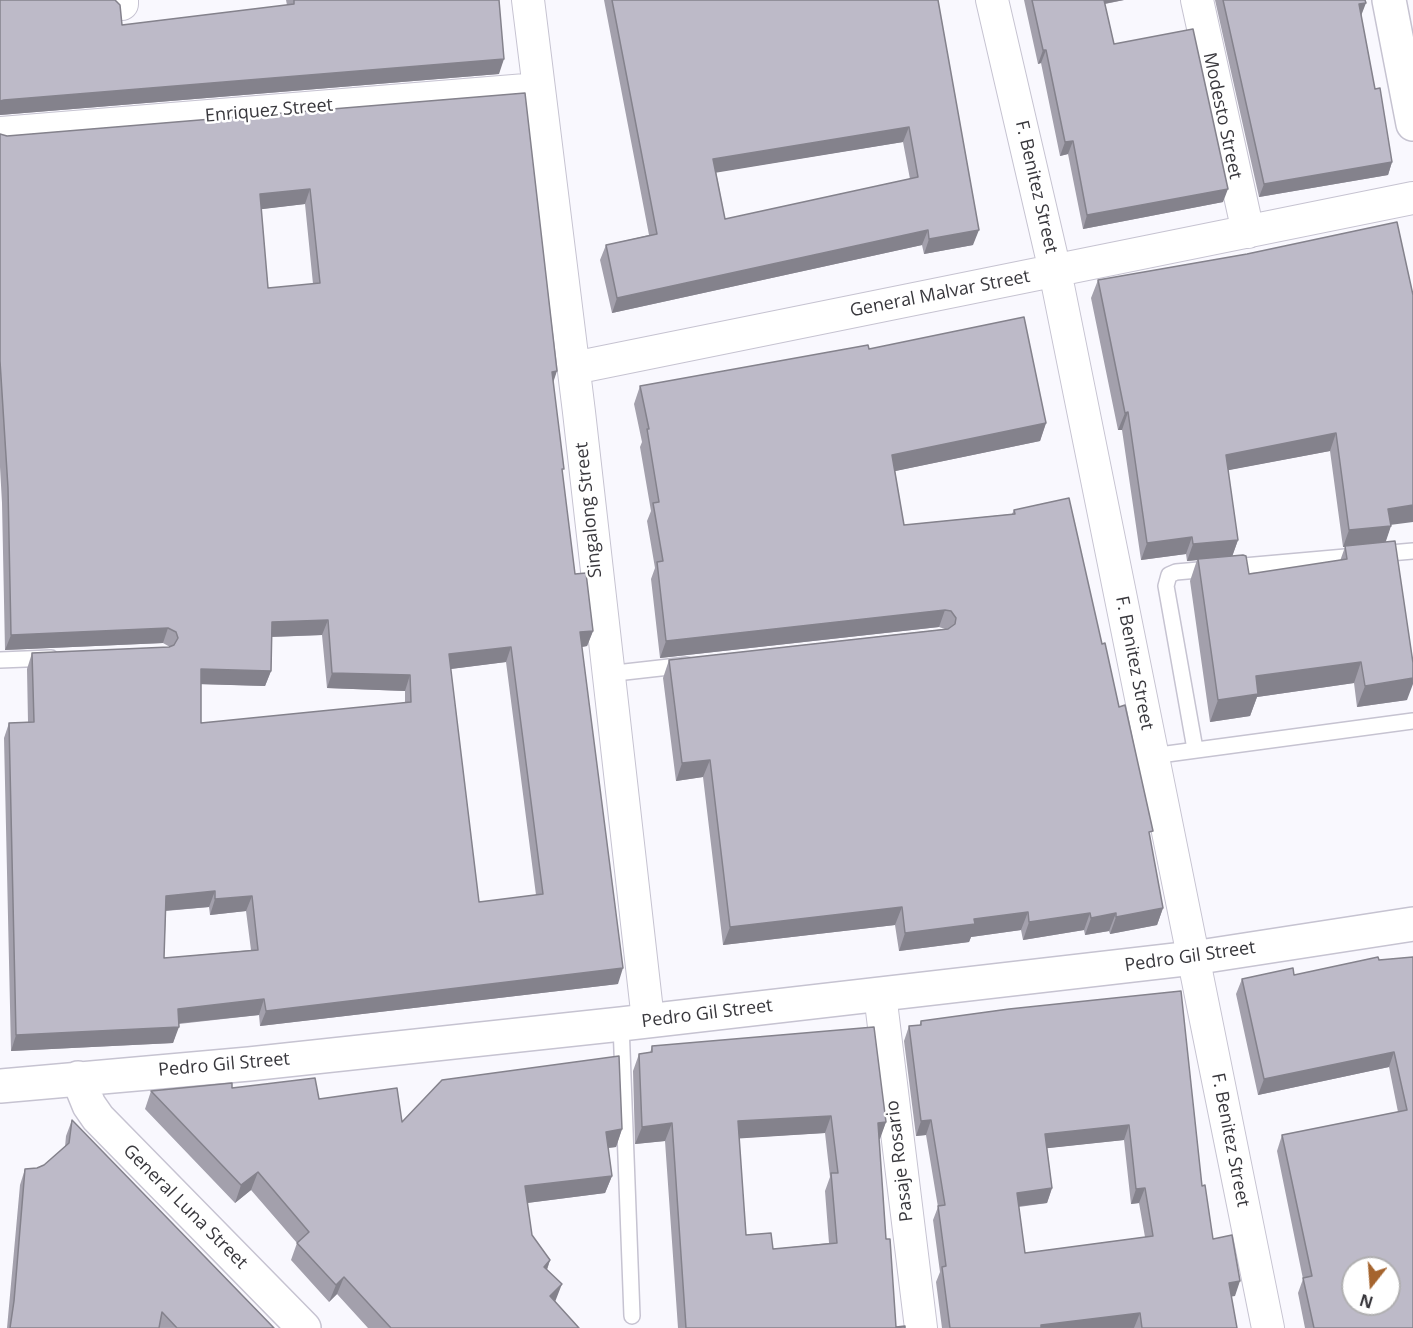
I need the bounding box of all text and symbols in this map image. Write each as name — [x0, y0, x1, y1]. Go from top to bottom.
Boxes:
street label: Modesto Street — [1198, 51, 1246, 181]
street label: Enriquez Street — [204, 95, 334, 127]
street label: F. Benitez Street — [1010, 118, 1062, 256]
street label: General Malvar Street — [848, 266, 1032, 322]
street label: Singalong Street — [571, 441, 607, 579]
street label: F. Benitez Street — [1110, 594, 1158, 732]
street label: Pedro Gil Street — [1123, 937, 1257, 977]
street label: Pedro Gil Street — [640, 995, 774, 1033]
street label: Pedro Gil Street — [157, 1048, 291, 1082]
street label: F. Benitez Street — [1206, 1071, 1254, 1209]
street label: Pasaje Rosario — [882, 1099, 918, 1223]
street label: General Luna Street — [118, 1140, 252, 1274]
north arrow — [1341, 1256, 1401, 1316]
text: N — [1357, 1289, 1376, 1314]

